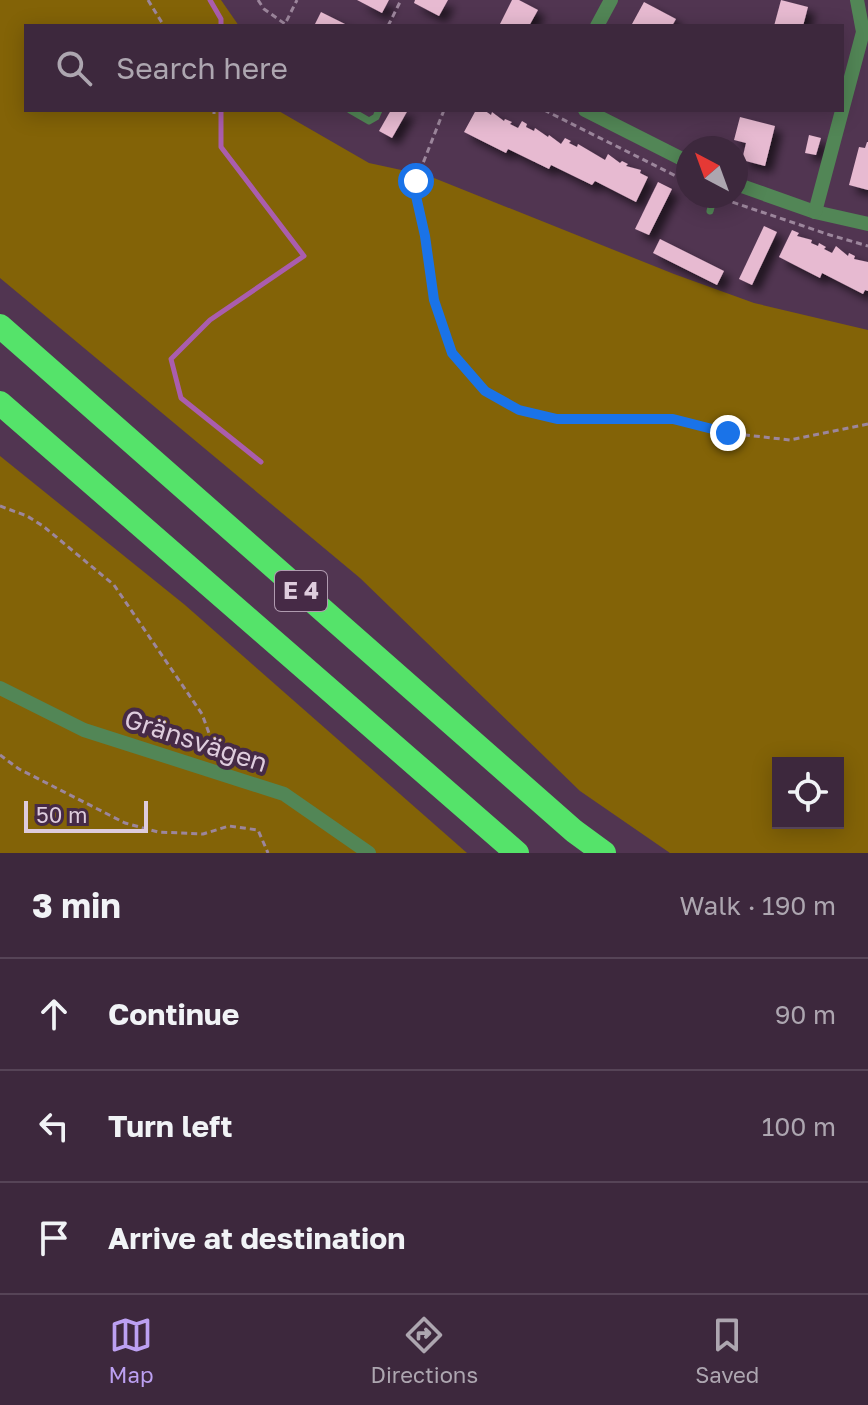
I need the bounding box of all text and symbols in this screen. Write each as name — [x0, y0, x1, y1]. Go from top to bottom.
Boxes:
search box — [24, 24, 844, 112]
icon: search — [52, 46, 96, 90]
text: Search here — [116, 50, 288, 86]
north arrow — [676, 136, 748, 208]
route start — [398, 163, 434, 199]
route end — [710, 415, 746, 451]
road number: E 4 — [275, 571, 327, 611]
street label: Gränsvägen — [121, 703, 272, 778]
map controls — [772, 757, 844, 829]
button: locate — [772, 757, 844, 829]
scale bar — [24, 797, 148, 833]
text: 50 m — [36, 801, 87, 828]
text: 3 min — [32, 885, 121, 925]
text: Walk · 190 m — [680, 890, 836, 921]
icon: ahead — [32, 992, 76, 1036]
text: Continue — [108, 996, 239, 1032]
text: 90 m — [775, 999, 836, 1030]
icon: left — [32, 1104, 76, 1148]
text: Turn left — [108, 1108, 233, 1144]
text: 100 m — [762, 1111, 836, 1142]
icon: arrive — [32, 1216, 76, 1260]
text: Arrive at destination — [108, 1220, 405, 1256]
tab: Map — [109, 1313, 153, 1388]
tab: Directions — [371, 1313, 478, 1388]
tab: Saved — [695, 1313, 759, 1388]

